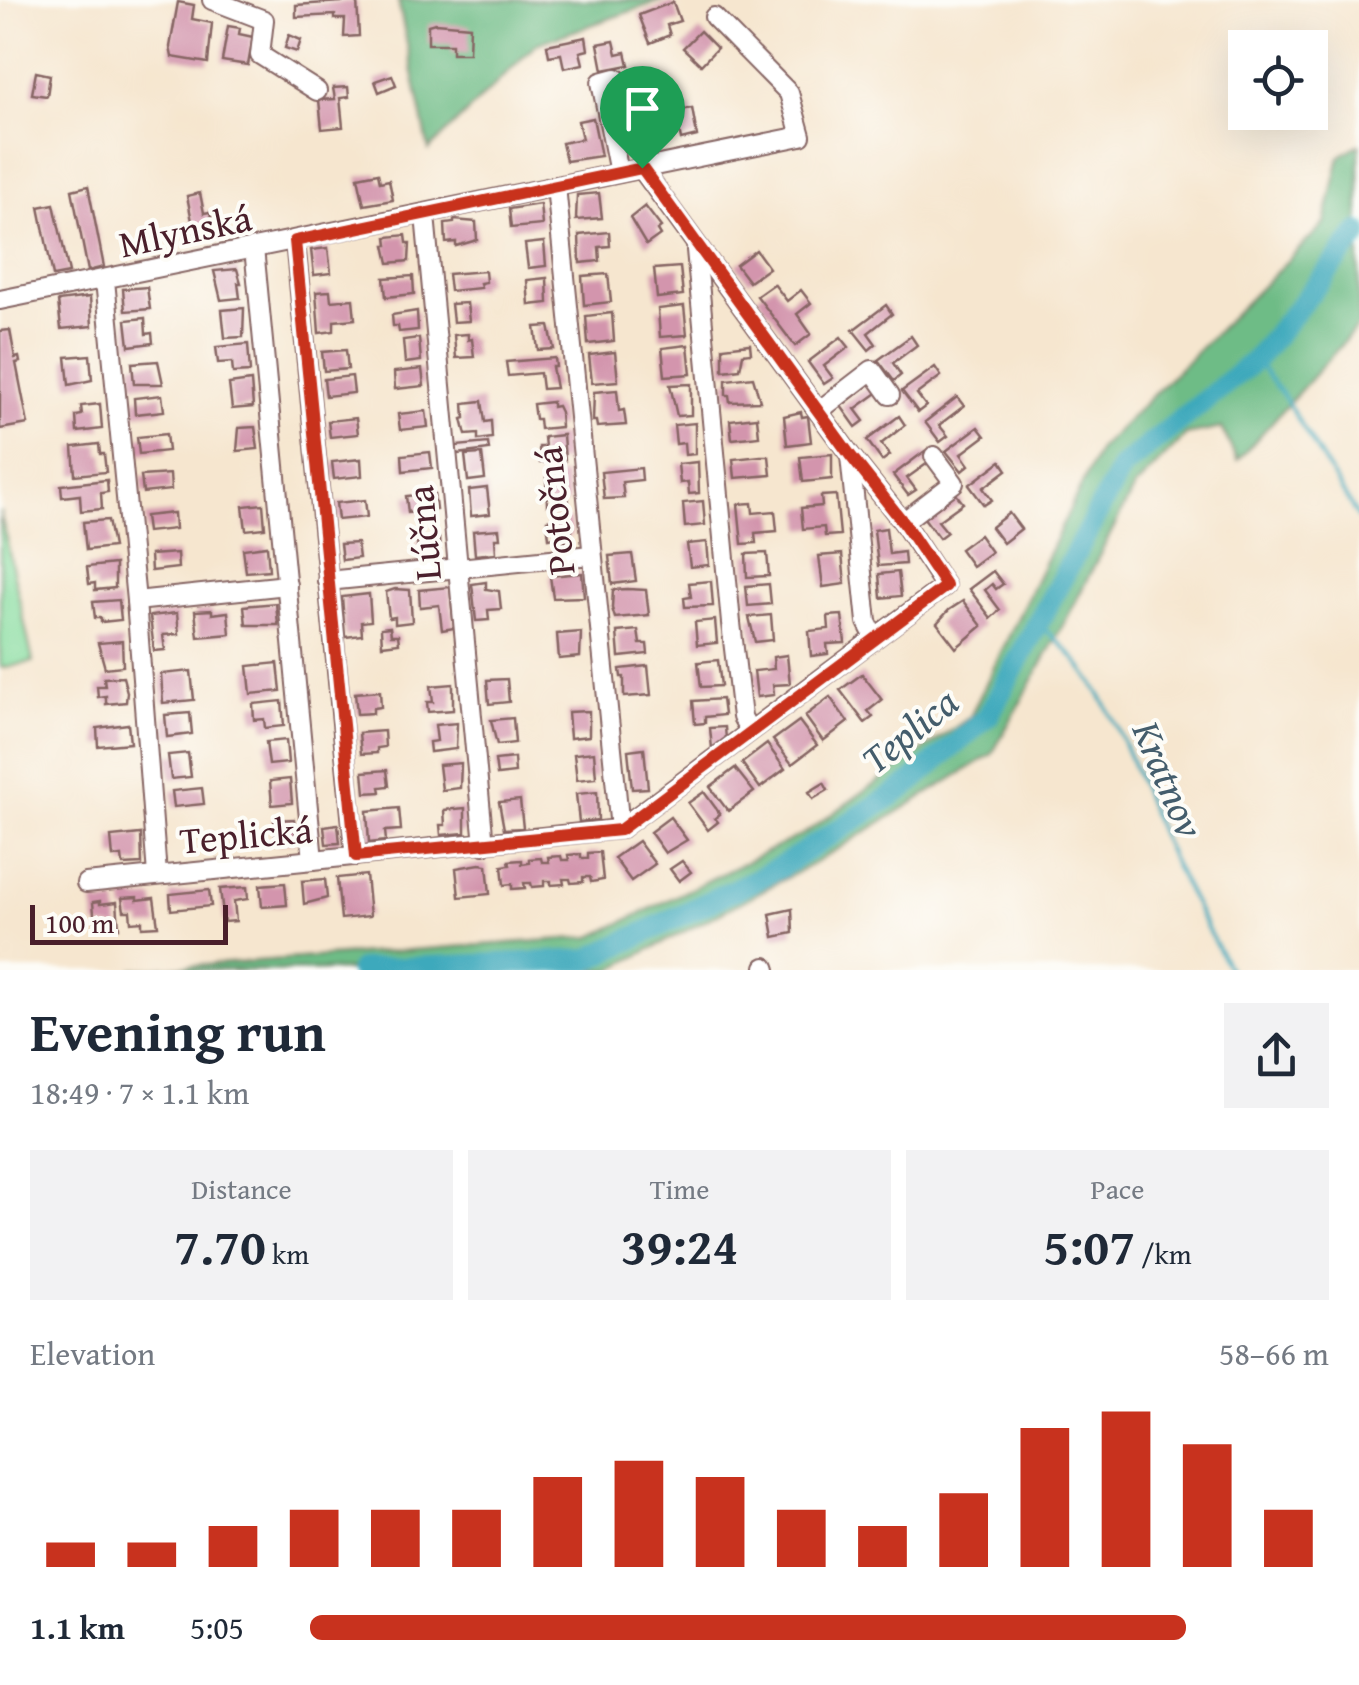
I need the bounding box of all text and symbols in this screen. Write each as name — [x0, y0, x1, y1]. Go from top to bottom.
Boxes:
map controls — [1228, 30, 1328, 130]
button: locate — [1228, 30, 1328, 130]
pin — [600, 66, 685, 169]
icon: arrive — [615, 81, 670, 136]
street label: Mlynská — [113, 189, 257, 271]
street label: Potočná — [519, 444, 589, 578]
street label: Lúčna — [391, 483, 455, 583]
water label: Teplica — [848, 672, 971, 787]
water label: Kratnov — [1118, 710, 1220, 847]
street label: Teplická — [177, 800, 315, 868]
scale bar — [30, 900, 228, 944]
text: 100 m — [45, 902, 114, 943]
text: Evening run — [30, 991, 326, 1071]
button: share — [1224, 1003, 1329, 1108]
text: 18:49 · 7 × 1.1 km — [30, 1069, 249, 1116]
text: Distance — [191, 1168, 292, 1209]
text: Time — [650, 1168, 709, 1209]
text: Pace — [1091, 1168, 1144, 1209]
text: 7.70 — [174, 1209, 266, 1282]
text: 39:24 — [621, 1209, 738, 1282]
text: 5:07 — [1043, 1209, 1135, 1282]
text: km — [266, 1233, 309, 1274]
text: /km — [1135, 1233, 1192, 1274]
text: Elevation — [30, 1330, 155, 1377]
text: 58–66 m — [1219, 1330, 1329, 1377]
text: 1.1 km — [30, 1604, 125, 1651]
text: 5:05 — [190, 1604, 244, 1651]

